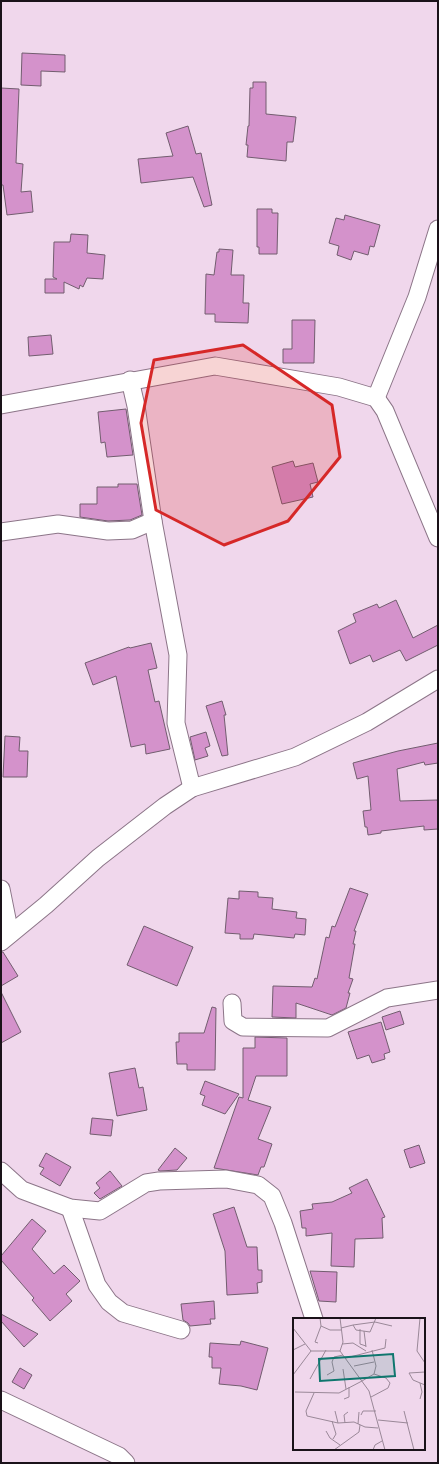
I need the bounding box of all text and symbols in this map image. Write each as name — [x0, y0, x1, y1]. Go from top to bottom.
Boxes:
inset map — [293, 1318, 425, 1450]

